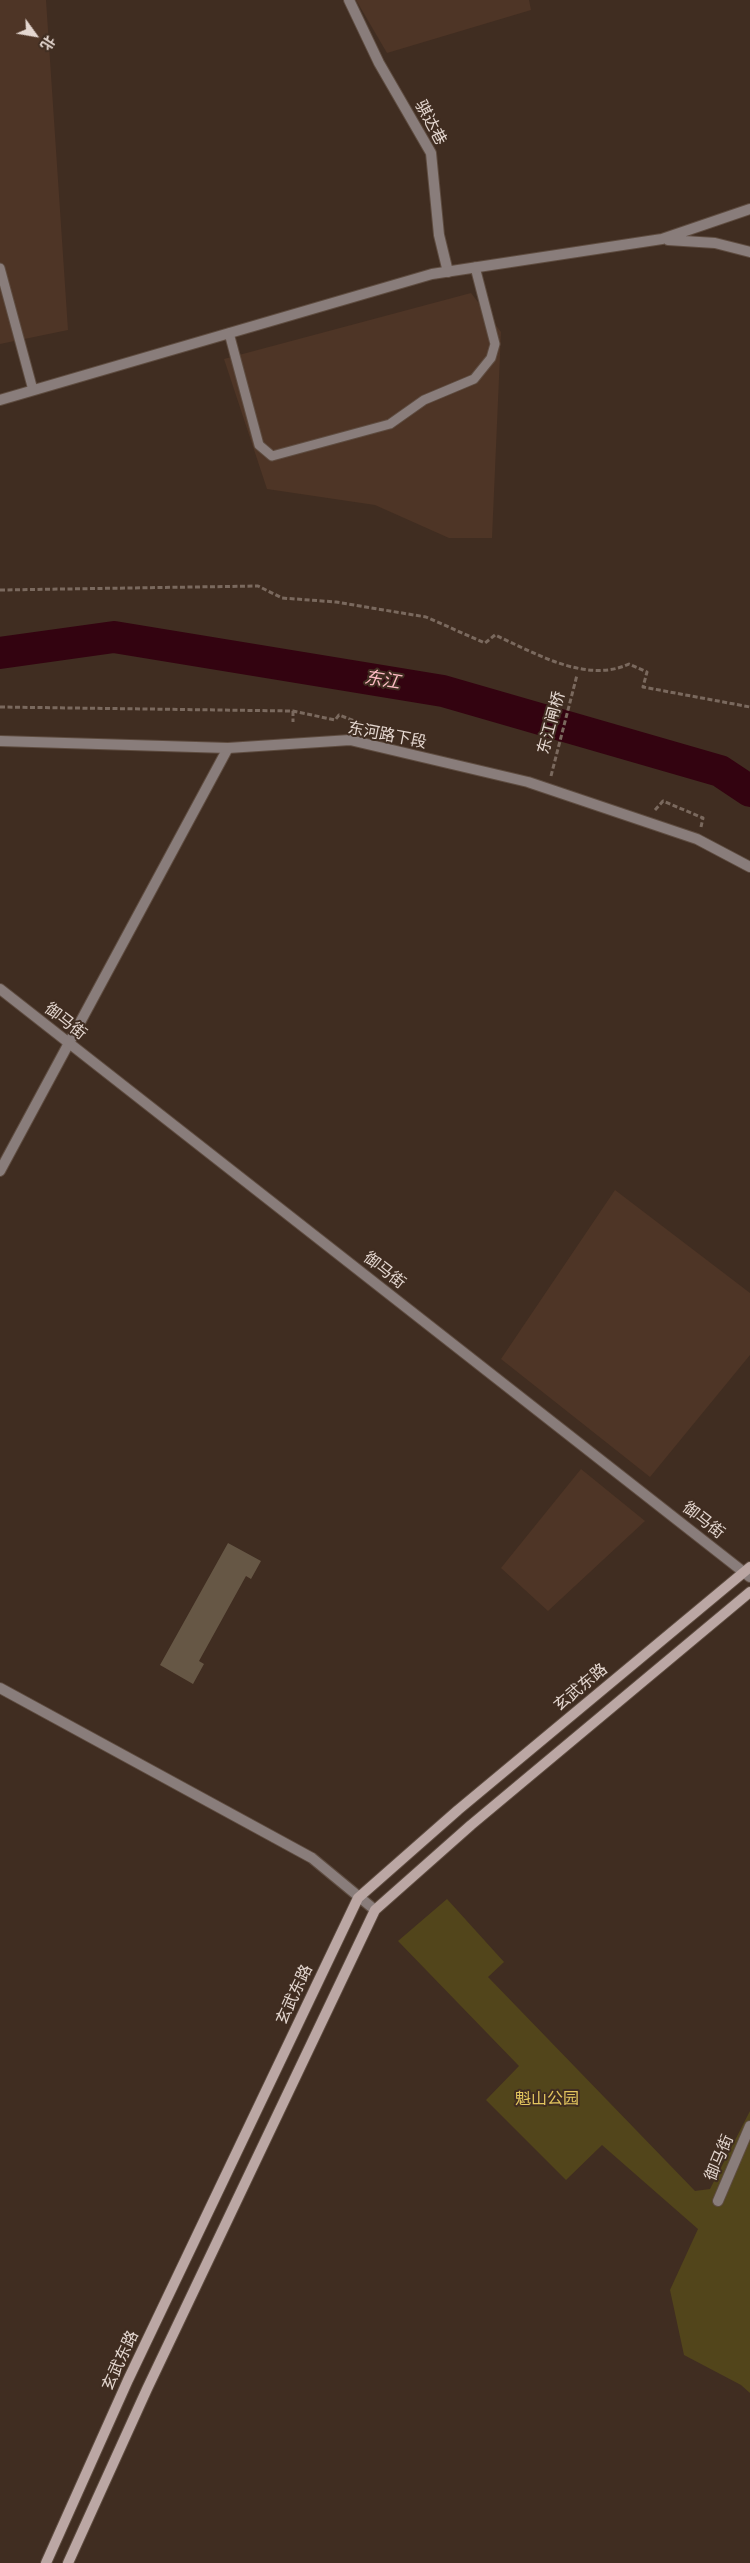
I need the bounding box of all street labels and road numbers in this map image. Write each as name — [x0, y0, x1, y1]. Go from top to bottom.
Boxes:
street label: 骐达巷 — [410, 97, 450, 149]
street label: 东江闸桥 — [534, 690, 570, 756]
street label: 东河路下段 — [346, 719, 428, 753]
street label: 御马街 — [40, 1000, 90, 1044]
street label: 御马街 — [359, 1249, 409, 1293]
street label: 御马街 — [678, 1499, 728, 1543]
street label: 玄武东路 — [550, 1660, 612, 1716]
street label: 玄武东路 — [273, 1962, 317, 2028]
street label: 御马街 — [702, 2132, 738, 2184]
street label: 玄武东路 — [99, 2328, 143, 2394]

